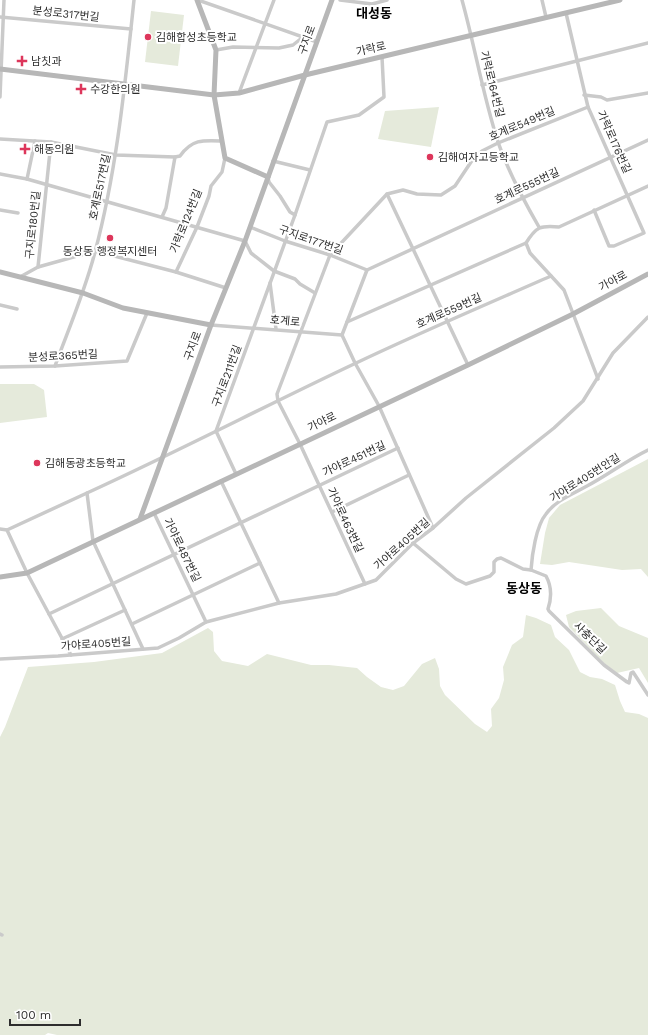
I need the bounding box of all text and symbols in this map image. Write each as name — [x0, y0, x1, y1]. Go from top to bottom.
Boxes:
street label: 분성로317번길 — [32, 4, 100, 24]
district label: 대성동 — [356, 6, 392, 21]
street label: 구지로 — [296, 24, 318, 56]
place label: 김해합성초등학교 — [156, 31, 237, 44]
marker: 김해합성초등학교 — [143, 32, 153, 42]
street label: 가락로 — [355, 39, 387, 59]
street label: 가락로164번길 — [477, 49, 507, 119]
marker: 남칫과 — [16, 55, 28, 67]
place label: 남칫과 — [31, 55, 61, 68]
marker: 수강한의원 — [75, 83, 87, 95]
place label: 수강한의원 — [90, 83, 141, 96]
street label: 호계로549번길 — [487, 104, 557, 144]
street label: 가락로176번길 — [594, 109, 634, 175]
marker: 해동의원 — [19, 143, 31, 155]
place label: 해동의원 — [34, 143, 74, 156]
place label: 김해여자고등학교 — [438, 151, 519, 164]
marker: 김해여자고등학교 — [425, 152, 435, 162]
street label: 호계로517번길 — [87, 153, 113, 221]
street label: 호계로555번길 — [493, 165, 561, 207]
street label: 가락로124번길 — [167, 187, 205, 255]
street label: 구지로180번길 — [23, 190, 43, 260]
street label: 구지로177번길 — [277, 223, 345, 257]
marker: 동상동 행정복지센터 — [105, 233, 115, 243]
place label: 동상동 행정복지센터 — [63, 245, 157, 258]
street label: 가야로 — [597, 268, 629, 294]
street label: 호계로559번길 — [414, 291, 484, 331]
street label: 호계로 — [269, 313, 301, 329]
street label: 구지로 — [182, 330, 204, 362]
street label: 구지로211번길 — [210, 343, 244, 409]
street label: 분성로365번길 — [28, 348, 98, 364]
street label: 가야로 — [306, 410, 338, 434]
street label: 가야로451번길 — [320, 439, 388, 479]
street label: 가야로405번안길 — [547, 451, 623, 505]
place label: 김해동광초등학교 — [45, 457, 126, 470]
marker: 김해동광초등학교 — [32, 458, 42, 468]
street label: 가야로463번길 — [324, 485, 366, 555]
street label: 가야로487번길 — [161, 516, 203, 584]
street label: 가야로405번길 — [371, 516, 433, 572]
district label: 동상동 — [506, 581, 542, 596]
street label: 사충단길 — [571, 619, 609, 657]
street label: 가야로405번길 — [60, 635, 132, 653]
scale bar — [10, 1001, 80, 1027]
text: 100 m — [16, 1008, 51, 1022]

